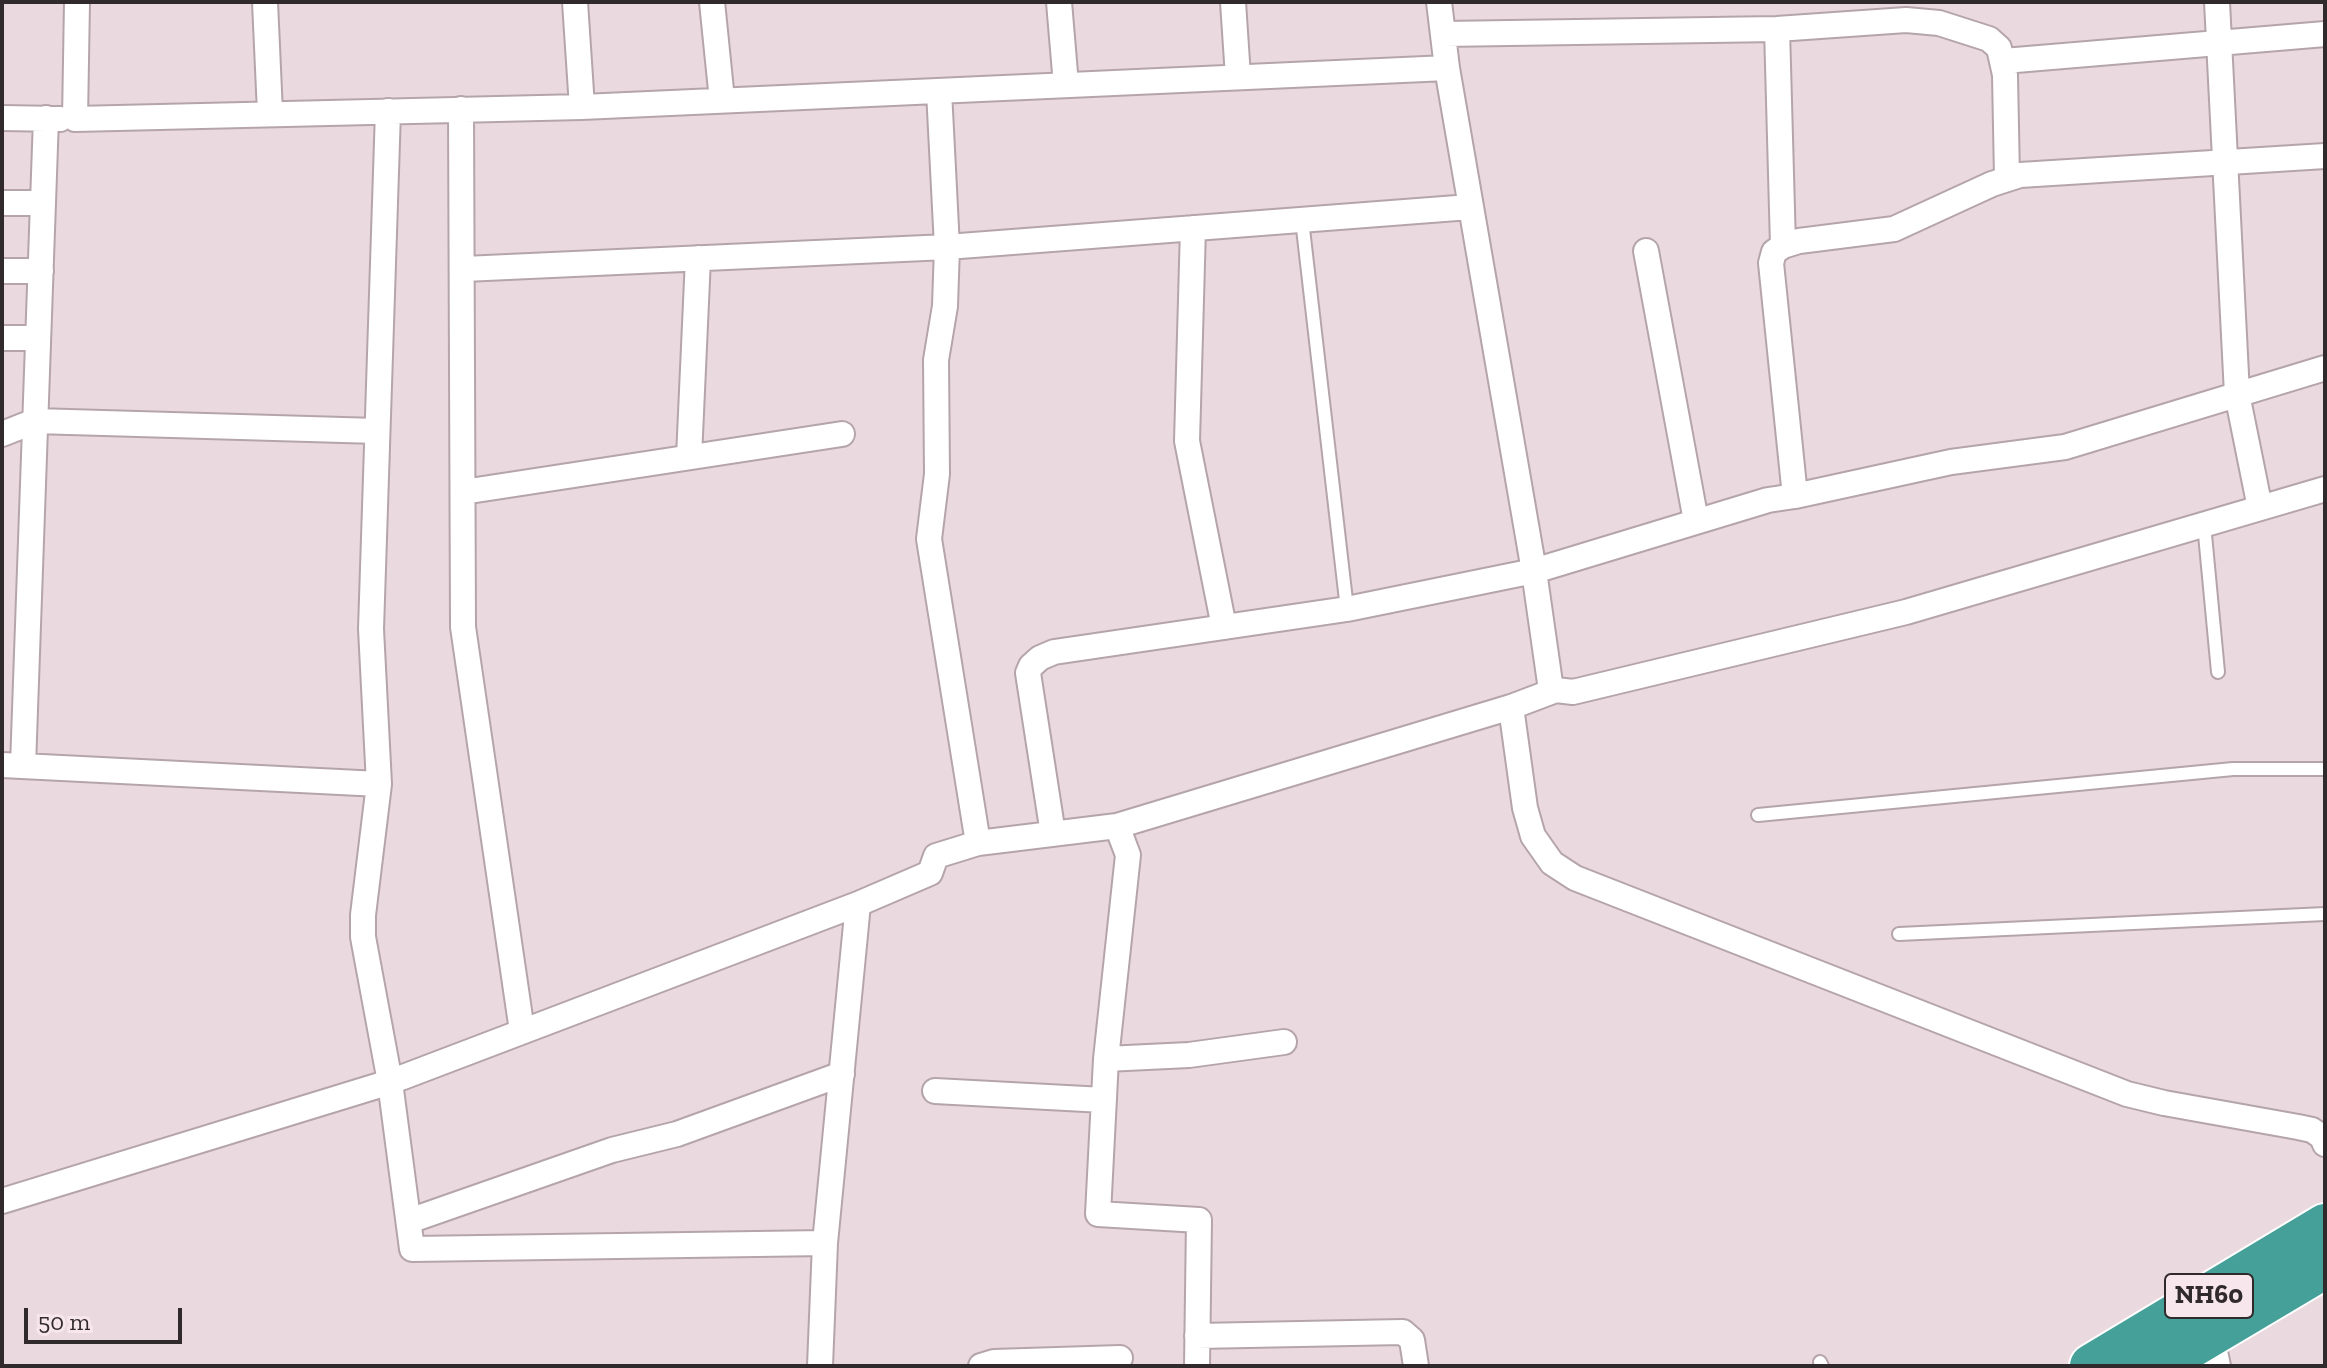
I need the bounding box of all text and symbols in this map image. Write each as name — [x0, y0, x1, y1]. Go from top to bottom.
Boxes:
road number: NH60 — [2165, 1274, 2253, 1318]
scale bar — [28, 1292, 186, 1342]
text: 50 m — [38, 1307, 90, 1336]

